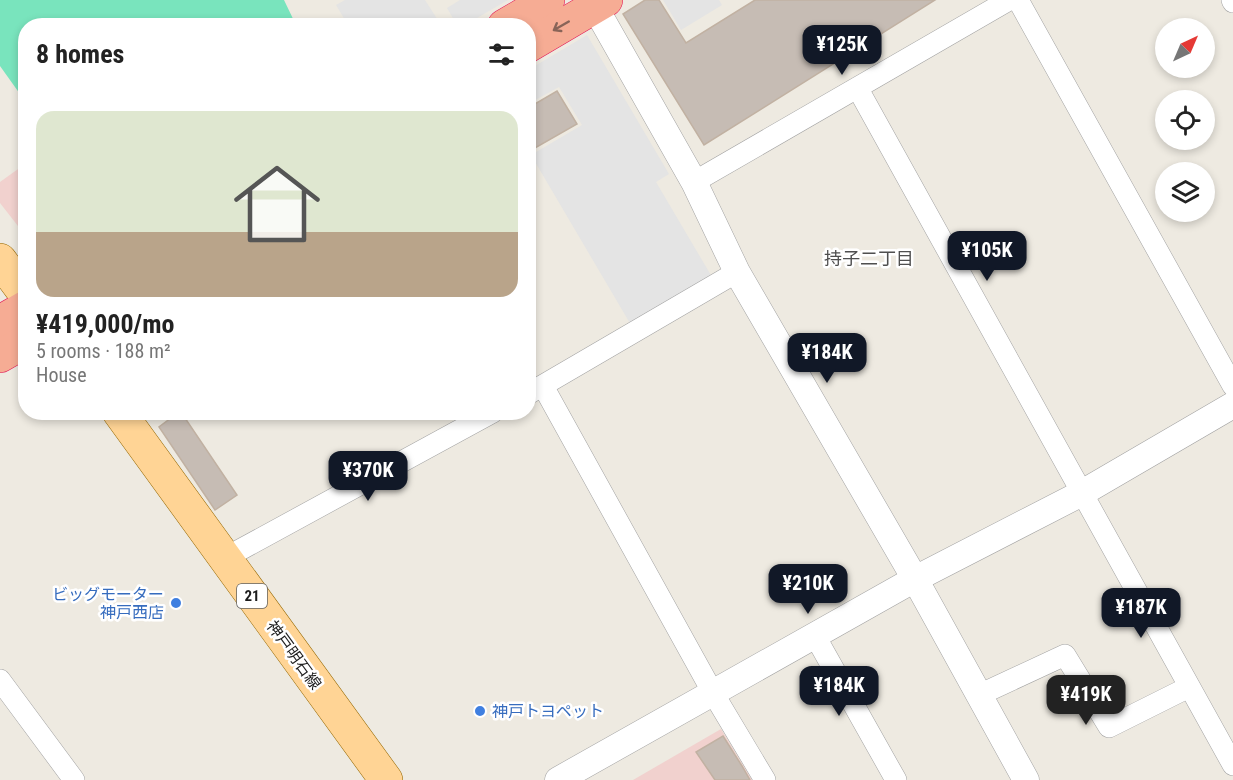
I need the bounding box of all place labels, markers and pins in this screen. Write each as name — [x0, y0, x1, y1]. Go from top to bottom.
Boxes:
pin: ¥125K — [800, 25, 884, 76]
pin: ¥105K — [945, 231, 1029, 282]
pin: ¥184K — [785, 333, 869, 384]
pin: ¥370K — [326, 451, 410, 502]
pin: ¥210K — [766, 564, 850, 615]
place label: ビッグモーター 神戸西店 — [52, 585, 164, 622]
pin: ¥187K — [1099, 588, 1183, 639]
marker: ビッグモーター 神戸西店 — [169, 596, 183, 610]
pin: ¥184K — [797, 666, 881, 717]
pin: ¥419K — [1044, 675, 1128, 726]
place label: 神戸トヨペット — [492, 702, 604, 721]
marker: 神戸トヨペット — [473, 704, 487, 718]

